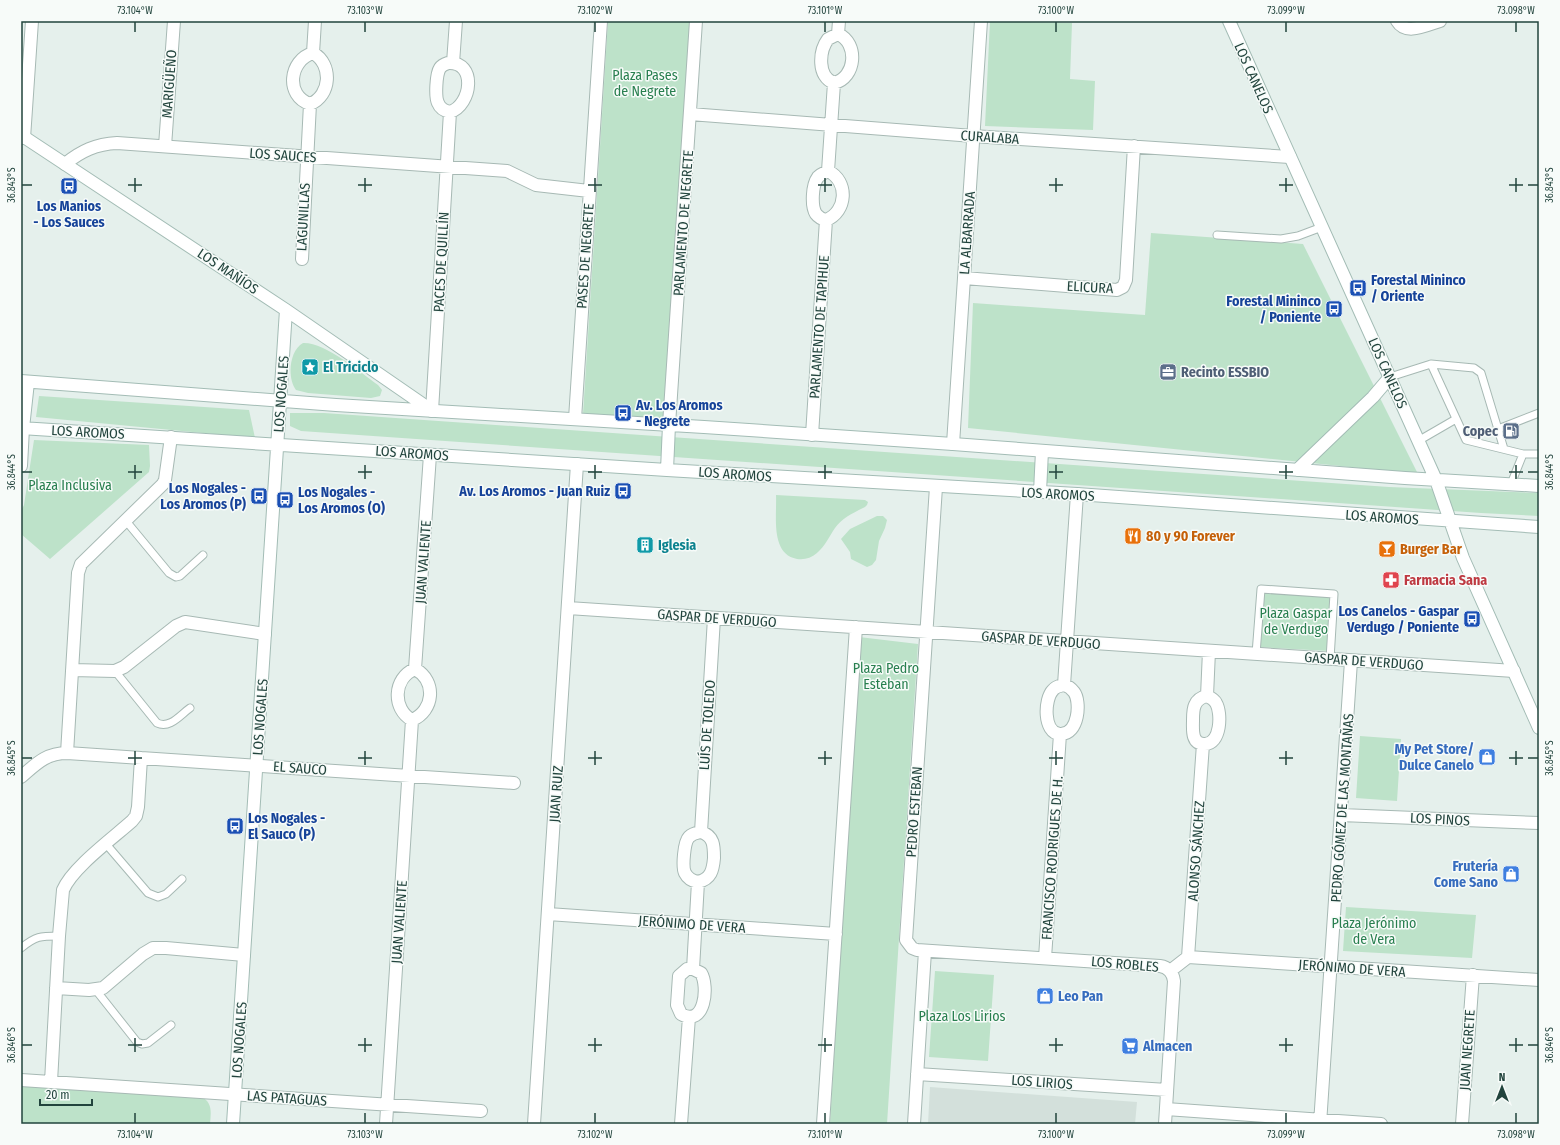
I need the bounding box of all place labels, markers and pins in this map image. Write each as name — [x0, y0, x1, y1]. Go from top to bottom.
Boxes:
bus stop icon: Los Manios - Los Sauces — [59, 176, 79, 196]
place label: Los Manios - Los Sauces — [33, 198, 105, 231]
place label: Forestal Mininco / Oriente — [1371, 272, 1466, 305]
bus stop icon: Forestal Mininco / Oriente — [1348, 278, 1368, 298]
place label: Forestal Mininco / Poniente — [1226, 293, 1322, 326]
bus stop icon: Forestal Mininco / Poniente — [1324, 299, 1344, 319]
place icon: El Triciclo — [300, 357, 320, 377]
place label: El Triciclo — [323, 359, 379, 376]
office icon: Recinto ESSBIO — [1158, 362, 1178, 382]
place label: Recinto ESSBIO — [1181, 364, 1269, 381]
place label: Av. Los Aromos - Negrete — [635, 397, 723, 430]
bus stop icon: Av. Los Aromos - Negrete — [613, 403, 633, 423]
fuel station icon: Copec — [1501, 421, 1521, 441]
place label: Copec — [1463, 423, 1499, 440]
place label: Los Nogales - Los Aromos (P) — [160, 480, 246, 513]
bus stop icon: Av. Los Aromos - Juan Ruiz — [613, 481, 633, 501]
place label: Av. Los Aromos - Juan Ruiz — [458, 483, 610, 500]
place label: Los Nogales - Los Aromos (O) — [298, 484, 385, 517]
bus stop icon: Los Nogales - Los Aromos (P) — [249, 486, 269, 506]
bus stop icon: Los Nogales - Los Aromos (O) — [275, 490, 295, 510]
restaurant icon: 80 y 90 Forever — [1123, 526, 1143, 546]
place label: 80 y 90 Forever — [1146, 528, 1236, 545]
building icon: Iglesia — [635, 535, 655, 555]
place label: Iglesia — [658, 537, 696, 554]
bar icon: Burger Bar — [1377, 539, 1397, 559]
place label: Burger Bar — [1400, 541, 1463, 558]
pharmacy icon: Farmacia Sana — [1381, 570, 1401, 590]
place label: Farmacia Sana — [1404, 572, 1487, 589]
place label: Los Canelos - Gaspar Verdugo / Poniente — [1338, 603, 1460, 636]
bus stop icon: Los Canelos - Gaspar Verdugo / Poniente — [1462, 609, 1482, 629]
place label: My Pet Store/ Dulce Canelo — [1394, 741, 1475, 774]
shop icon: My Pet Store/ Dulce Canelo — [1477, 747, 1497, 767]
place label: Los Nogales - El Sauco (P) — [248, 810, 325, 843]
bus stop icon: Los Nogales - El Sauco (P) — [225, 816, 245, 836]
place label: Frutería Come Sano — [1434, 858, 1499, 891]
shop icon: Frutería Come Sano — [1501, 864, 1521, 884]
shop icon: Leo Pan — [1035, 986, 1055, 1006]
place label: Leo Pan — [1058, 988, 1103, 1005]
supermarket icon: Almacen — [1120, 1036, 1140, 1056]
place label: Almacen — [1142, 1038, 1192, 1055]

